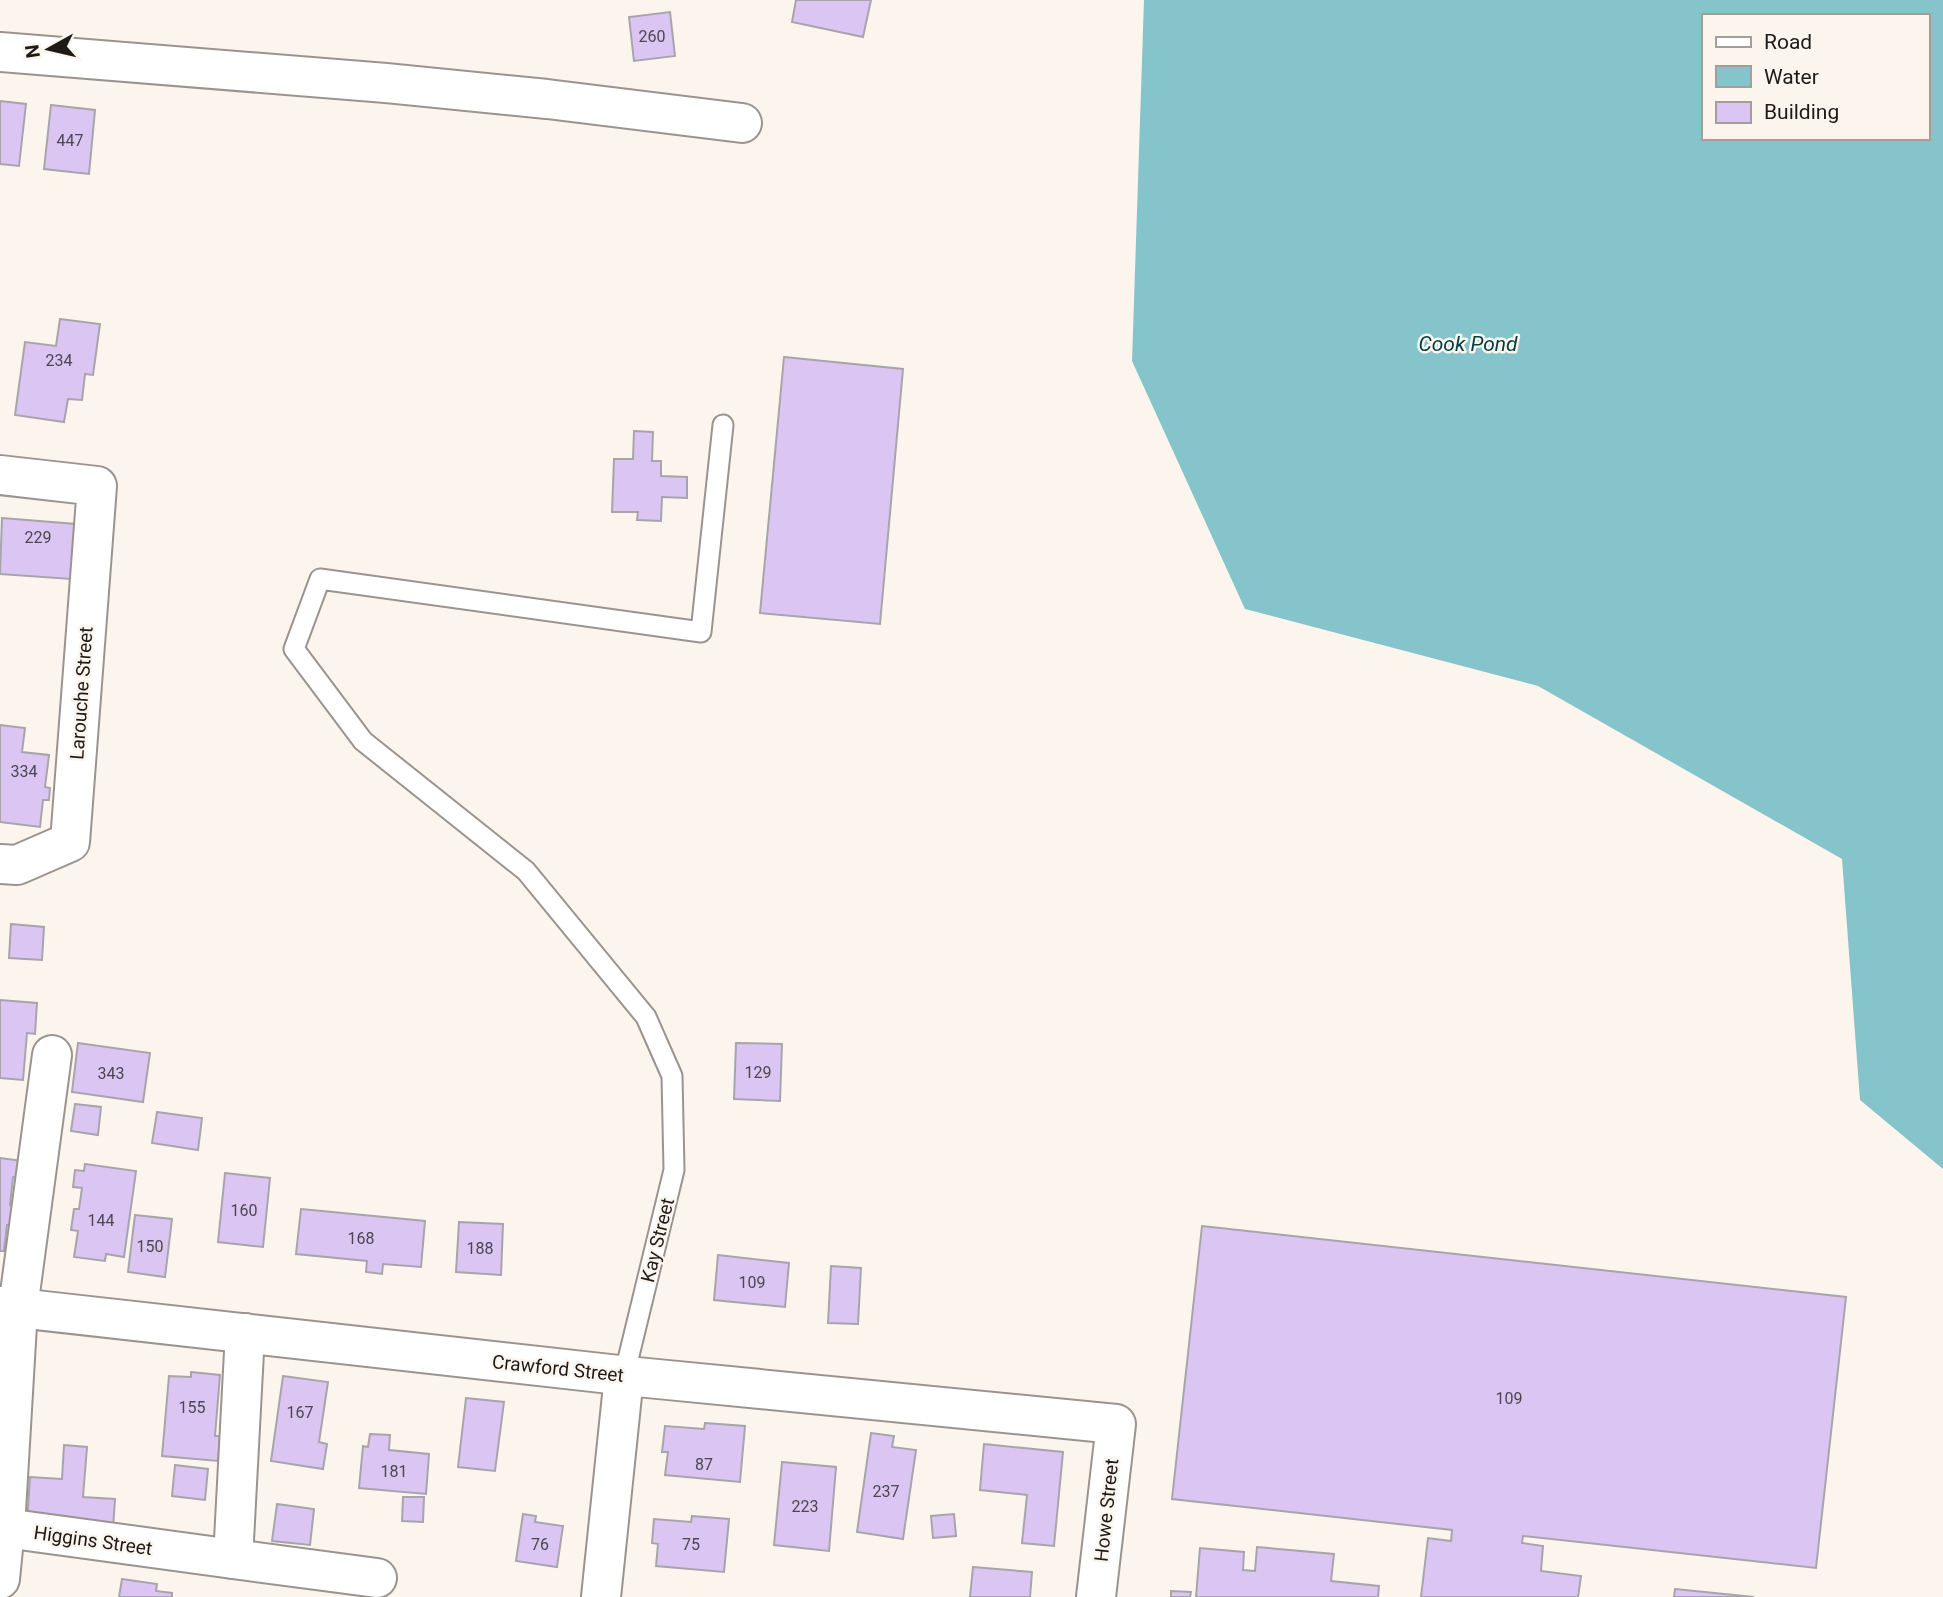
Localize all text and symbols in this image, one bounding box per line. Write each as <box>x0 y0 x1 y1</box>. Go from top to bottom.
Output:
north arrow <box>14 14 84 84</box>
legend <box>1702 14 1929 140</box>
house number: 260 <box>639 27 665 46</box>
text: Road <box>1764 30 1812 54</box>
text: N <box>20 43 45 60</box>
text: Water <box>1764 65 1819 89</box>
text: Building <box>1764 100 1839 124</box>
house number: 447 <box>57 131 83 150</box>
water label: Cook Pond <box>1418 332 1518 356</box>
house number: 234 <box>46 351 72 370</box>
house number: 229 <box>25 528 51 547</box>
street label: Larouche Street <box>65 626 98 760</box>
house number: 334 <box>11 762 37 781</box>
house number: 129 <box>745 1063 771 1082</box>
house number: 343 <box>98 1064 124 1083</box>
street label: Kay Street <box>636 1196 679 1285</box>
house number: 160 <box>231 1201 257 1220</box>
house number: 144 <box>88 1211 114 1230</box>
house number: 168 <box>348 1229 374 1248</box>
house number: 150 <box>137 1237 163 1256</box>
house number: 188 <box>467 1239 493 1258</box>
house number: 109 <box>739 1273 765 1292</box>
street label: Crawford Street <box>491 1350 625 1387</box>
house number: 109 <box>1496 1389 1522 1408</box>
house number: 155 <box>179 1398 205 1417</box>
house number: 167 <box>287 1403 313 1422</box>
house number: 87 <box>695 1455 713 1474</box>
street label: Howe Street <box>1090 1457 1123 1563</box>
house number: 181 <box>381 1462 407 1481</box>
house number: 237 <box>873 1482 899 1501</box>
house number: 223 <box>792 1497 818 1516</box>
street label: Higgins Street <box>32 1521 154 1560</box>
house number: 76 <box>531 1535 549 1554</box>
house number: 75 <box>682 1535 700 1554</box>

